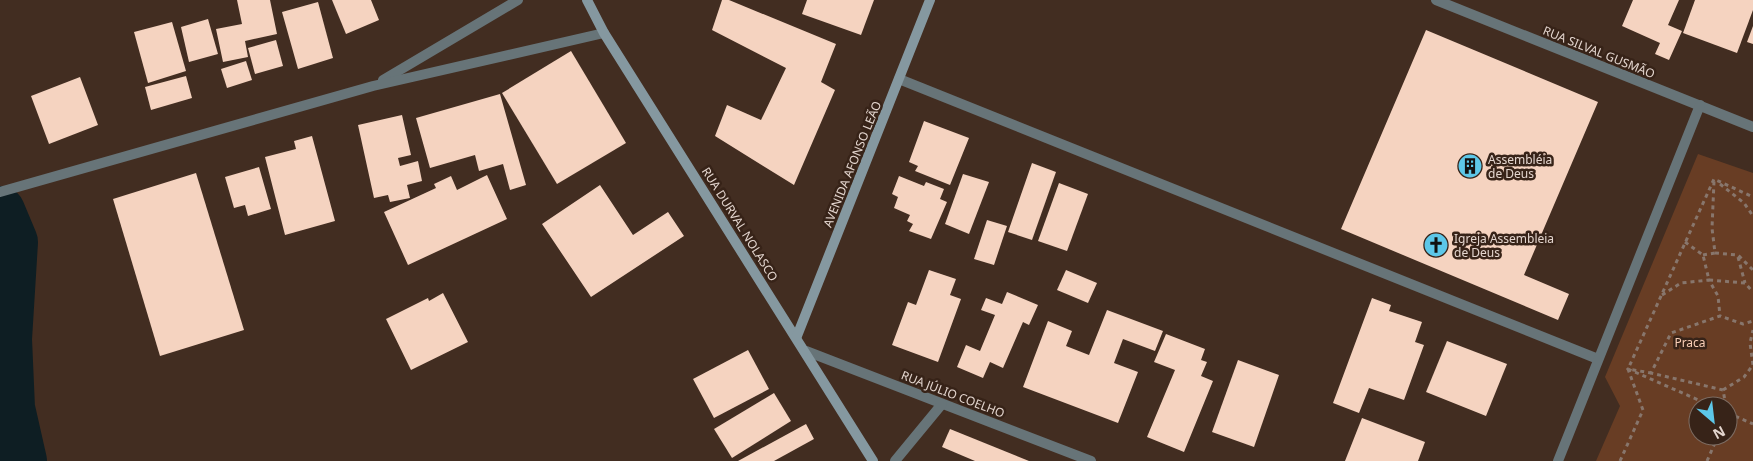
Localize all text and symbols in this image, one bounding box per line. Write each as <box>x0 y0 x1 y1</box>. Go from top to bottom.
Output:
street label: RUA SILVAL GUSMÃO <box>1541 22 1657 82</box>
street label: AVENIDA AFONSO LEÃO <box>819 98 885 230</box>
place label: Assembléia de Deus <box>1488 151 1552 182</box>
building icon: Assembléia de Deus <box>1457 153 1483 179</box>
street label: RUA DURVAL NOLASCO <box>698 164 782 284</box>
place label: Igreja Assembleia de Deus <box>1454 230 1554 261</box>
church icon: Igreja Assembleia de Deus <box>1423 232 1449 258</box>
park label: Praca <box>1674 334 1706 351</box>
street label: RUA JÚLIO COELHO <box>899 366 1007 422</box>
north arrow <box>1688 396 1738 446</box>
text: N <box>1710 422 1729 444</box>

